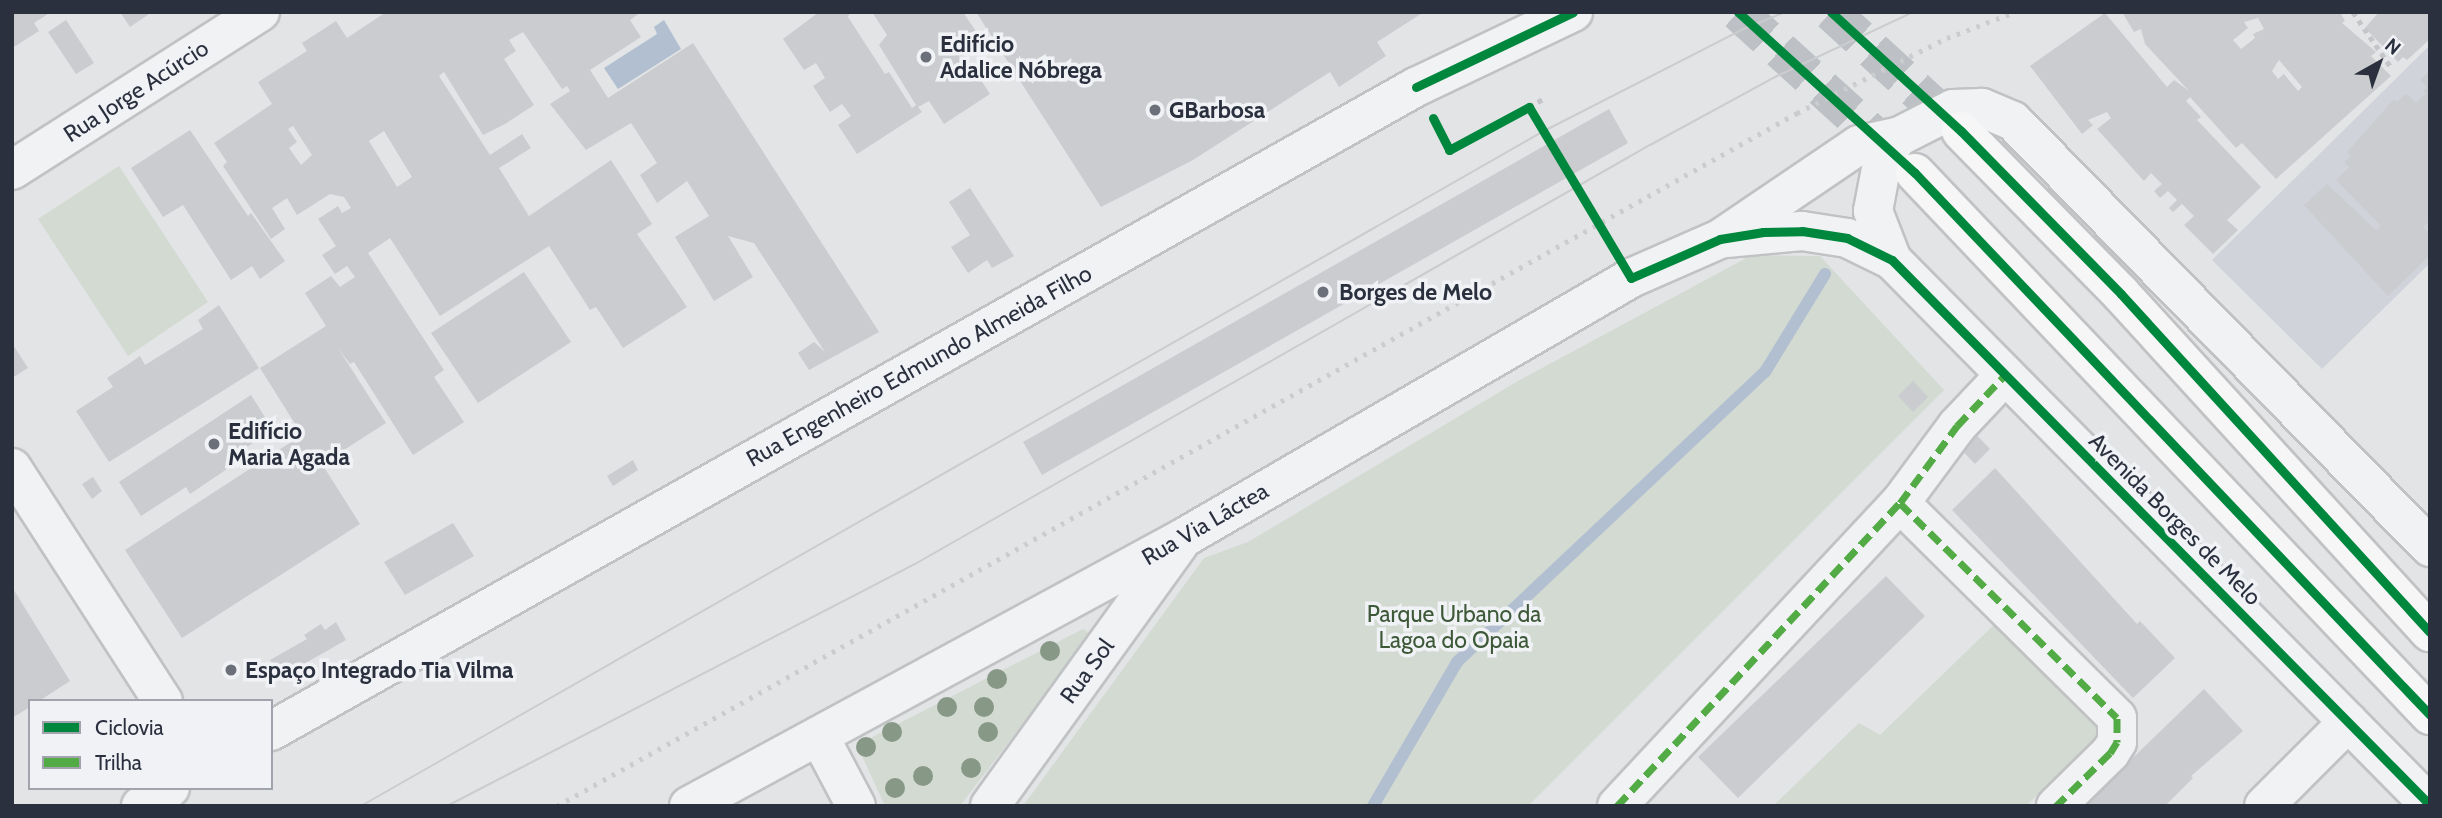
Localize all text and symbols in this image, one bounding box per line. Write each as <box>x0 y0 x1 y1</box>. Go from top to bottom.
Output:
north arrow <box>2344 28 2414 98</box>
place label: Edifício Adalice Nóbrega <box>940 30 1102 84</box>
text: N <box>2380 33 2405 60</box>
street label: Rua Jorge Acúrcio <box>58 34 214 148</box>
marker: Edifício Adalice Nóbrega <box>918 49 934 65</box>
place label: GBarbosa <box>1169 96 1265 124</box>
marker: GBarbosa <box>1147 102 1163 118</box>
street label: Rua Engenheiro Edmundo Almeida Filho <box>742 259 1096 473</box>
place label: Borges de Melo <box>1339 278 1492 306</box>
marker: Borges de Melo <box>1313 282 1333 302</box>
place label: Edifício Maria Agada <box>228 417 350 471</box>
street label: Avenida Borges de Melo <box>2083 427 2267 611</box>
marker: Edifício Maria Agada <box>206 436 222 452</box>
street label: Rua Via Láctea <box>1137 477 1273 571</box>
park label: Parque Urbano da Lagoa do Opaia <box>1367 600 1541 654</box>
street label: Rua Sol <box>1054 633 1120 709</box>
place label: Espaço Integrado Tia Vilma <box>245 656 513 684</box>
marker: Espaço Integrado Tia Vilma <box>223 662 239 678</box>
legend <box>28 699 273 790</box>
text: Ciclovia <box>95 715 164 740</box>
text: Trilha <box>95 750 142 775</box>

